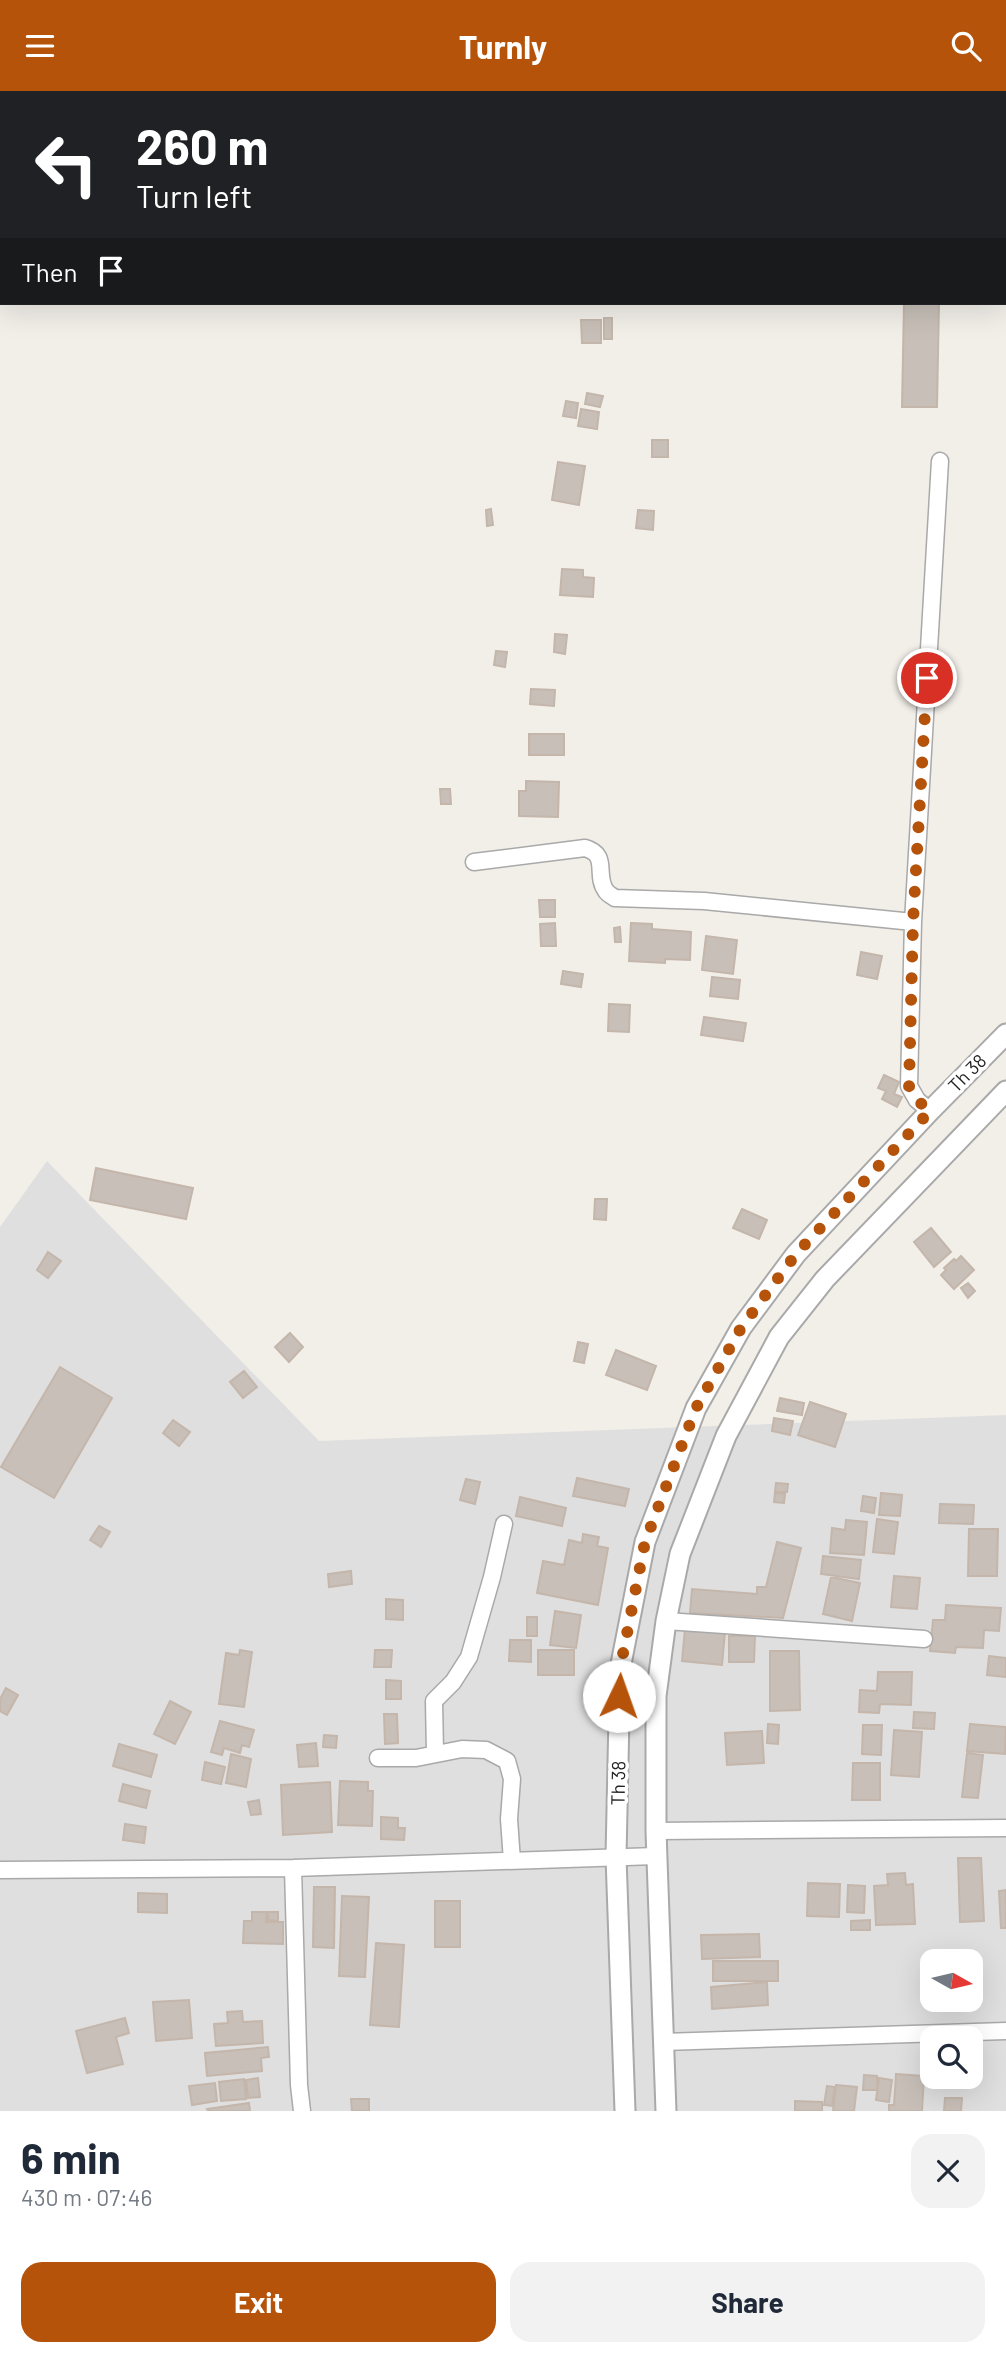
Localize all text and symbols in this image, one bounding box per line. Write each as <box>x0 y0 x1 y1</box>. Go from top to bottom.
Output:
icon: menu <box>21 27 59 65</box>
text: Turnly <box>459 27 547 65</box>
icon: search <box>947 27 985 65</box>
text: 260 m <box>136 116 268 175</box>
icon: left <box>21 119 112 210</box>
text: Turn left <box>136 176 253 214</box>
icon: arrive <box>92 252 130 290</box>
text: Then <box>21 256 78 287</box>
pin <box>897 648 957 708</box>
icon: arrive <box>908 659 946 697</box>
street label: Th 38 <box>943 1049 991 1097</box>
position arrow <box>582 1659 656 1733</box>
street label: Th 38 <box>606 1761 629 1805</box>
north arrow <box>920 1949 984 2013</box>
map controls <box>920 1949 983 2089</box>
button: search <box>920 2026 983 2089</box>
text: 6 min <box>21 2132 121 2182</box>
button: close <box>911 2134 985 2208</box>
text: 430 m · 07:46 <box>21 2183 152 2211</box>
button: Exit <box>21 2262 496 2342</box>
button: Share <box>510 2262 985 2342</box>

